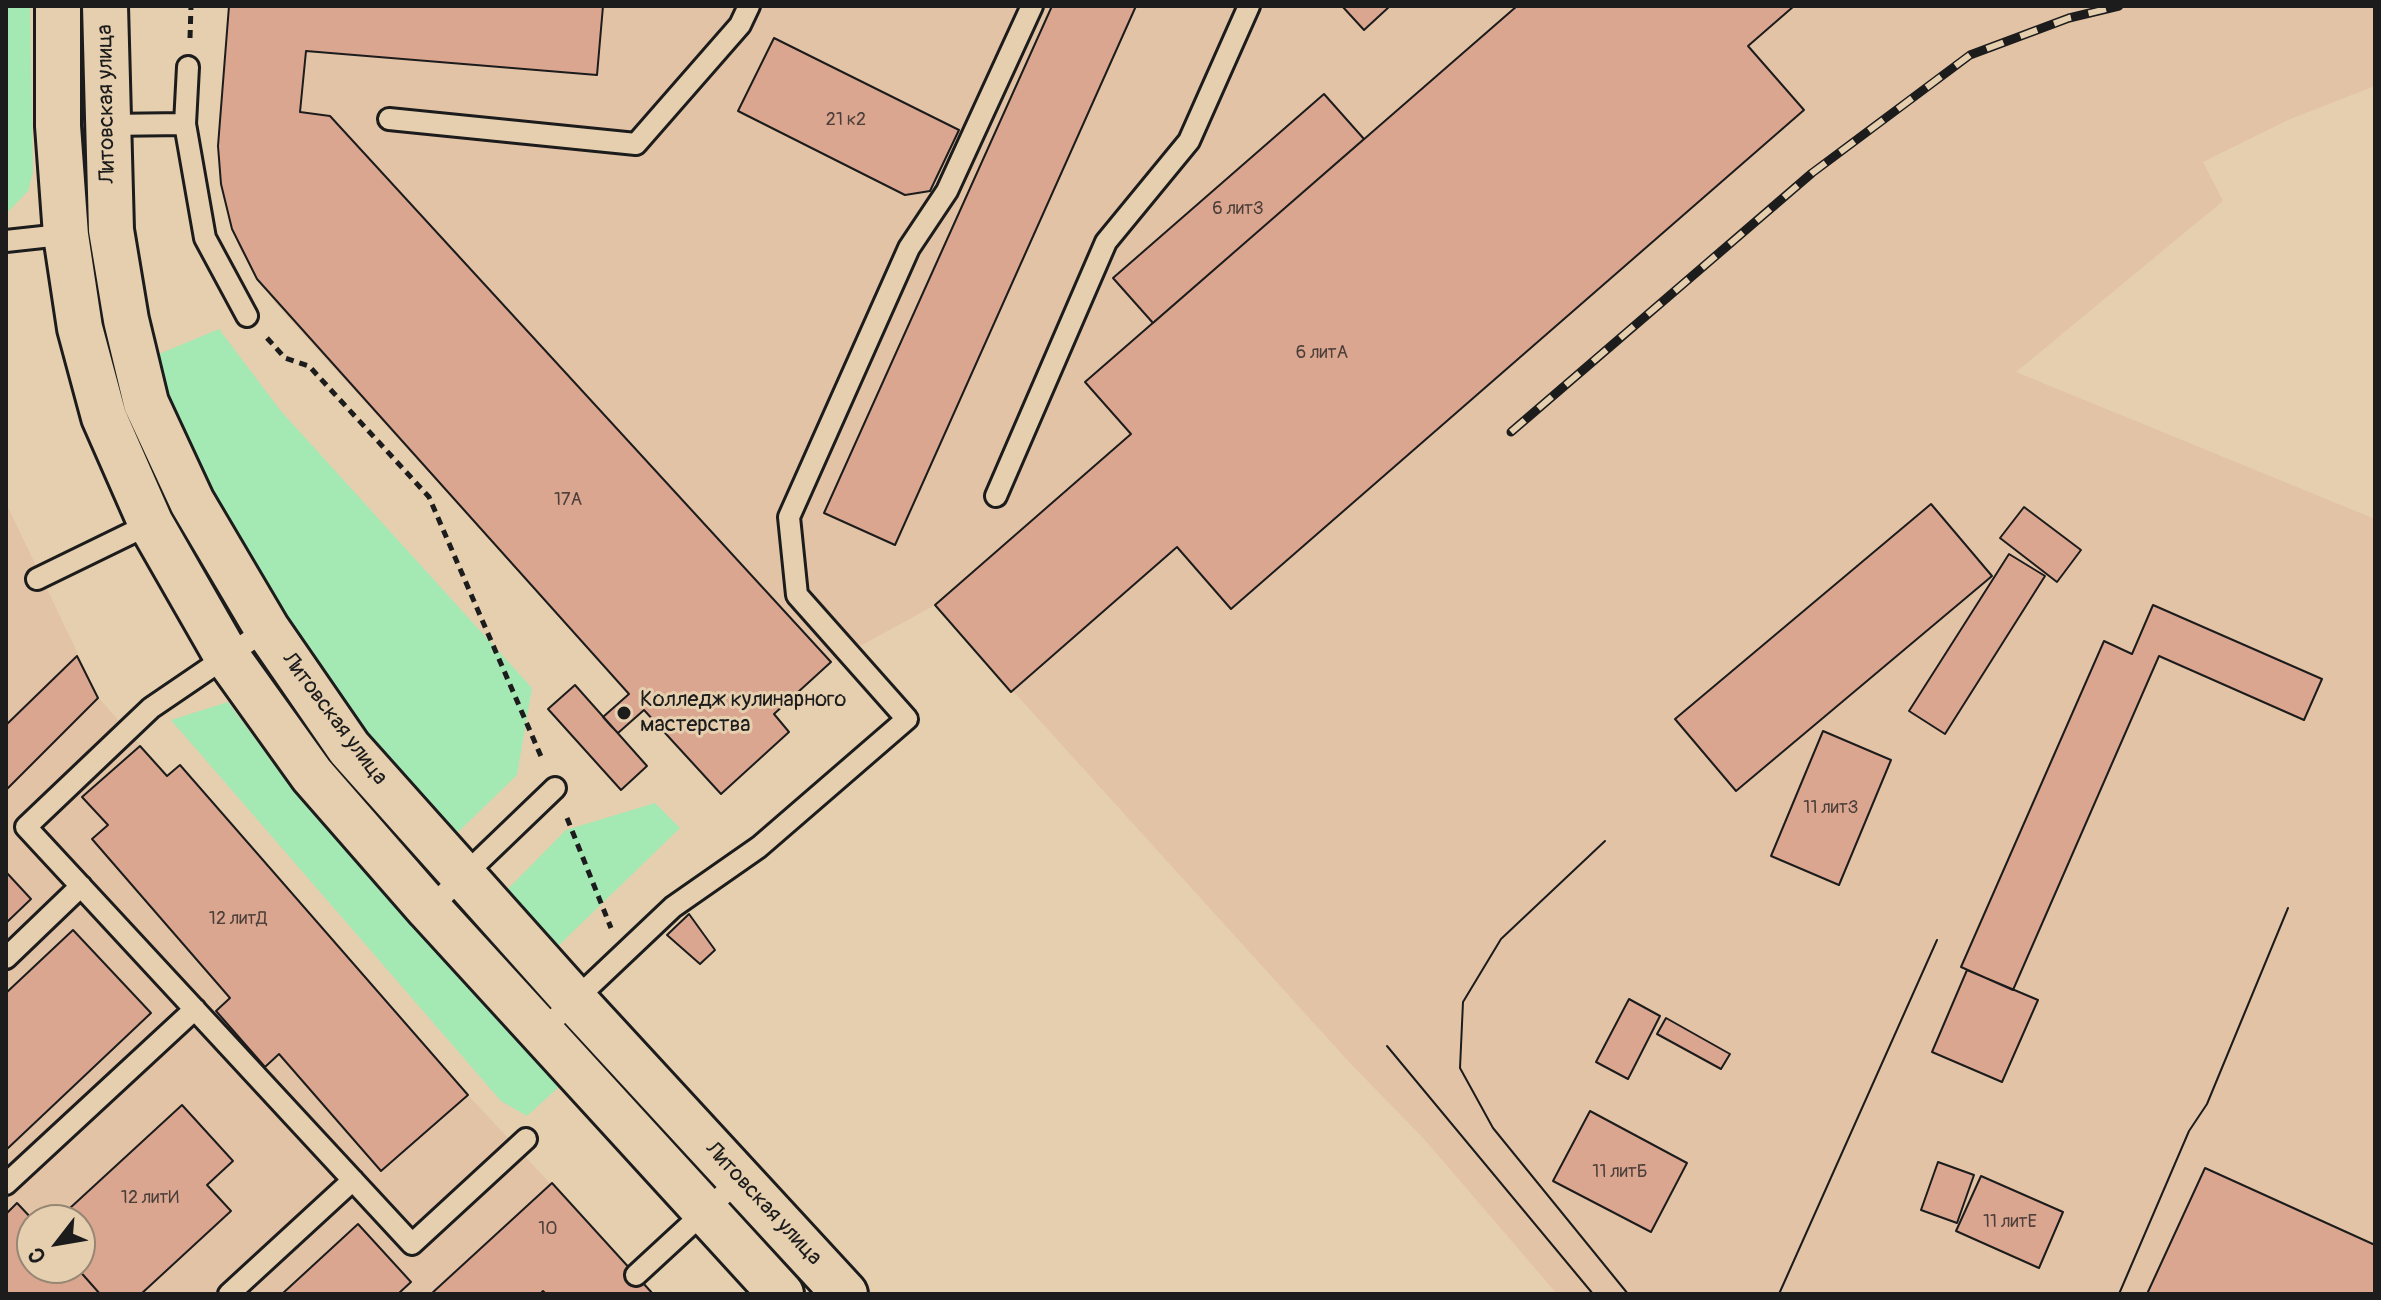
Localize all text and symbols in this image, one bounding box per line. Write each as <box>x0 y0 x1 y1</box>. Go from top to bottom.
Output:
street label: Литовская улица <box>92 24 122 184</box>
house number: 21 к2 <box>826 109 866 131</box>
house number: 6 литЗ <box>1212 198 1264 220</box>
house number: 6 литА <box>1296 342 1348 364</box>
house number: 17А <box>554 489 582 511</box>
street label: Литовская улица <box>276 647 392 791</box>
place label: Колледж кулинарного мастерства <box>640 687 846 738</box>
marker: Колледж кулинарного мастерства <box>615 704 633 722</box>
house number: 11 литЗ <box>1803 797 1859 819</box>
house number: 12 литД <box>209 908 267 930</box>
street label: Литовская улица <box>699 1137 827 1271</box>
house number: 11 литБ <box>1592 1161 1648 1183</box>
house number: 12 литИ <box>121 1187 179 1209</box>
north arrow <box>16 1204 96 1284</box>
house number: 11 литЕ <box>1983 1211 2037 1233</box>
house number: 10 <box>538 1218 558 1240</box>
text: С <box>22 1242 53 1268</box>

